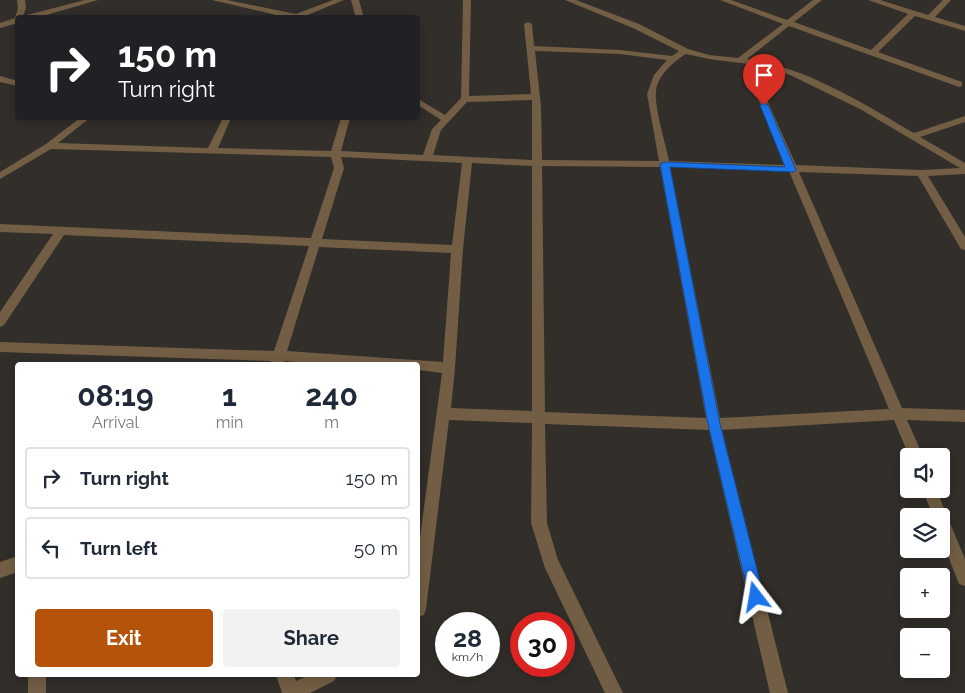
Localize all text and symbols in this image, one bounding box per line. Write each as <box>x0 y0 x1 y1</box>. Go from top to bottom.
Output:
text: 150 m <box>118 34 217 75</box>
icon: right <box>35 35 100 100</box>
pin <box>743 54 785 105</box>
icon: arrive <box>750 61 778 89</box>
text: Turn right <box>118 76 215 102</box>
text: 08:19 <box>77 378 154 413</box>
text: 1 <box>222 378 237 413</box>
text: 240 <box>305 378 358 413</box>
text: Arrival <box>92 413 139 432</box>
text: min <box>216 413 243 432</box>
text: m <box>324 413 339 432</box>
map controls <box>900 448 950 678</box>
button: sound <box>900 448 950 498</box>
icon: right <box>37 464 65 492</box>
text: Turn right <box>80 467 169 489</box>
text: 150 m <box>346 467 398 489</box>
button: layers <box>900 508 950 558</box>
icon: left <box>37 534 65 562</box>
text: Turn left <box>80 537 157 559</box>
text: 50 m <box>354 537 398 559</box>
button: + <box>900 568 950 618</box>
position arrow <box>729 570 781 622</box>
button: Exit <box>35 609 213 667</box>
button: Share <box>223 609 400 667</box>
speed limit sign: 30 <box>510 612 575 677</box>
text: 28 <box>453 623 482 653</box>
button: − <box>900 628 950 678</box>
text: km/h <box>452 650 483 664</box>

